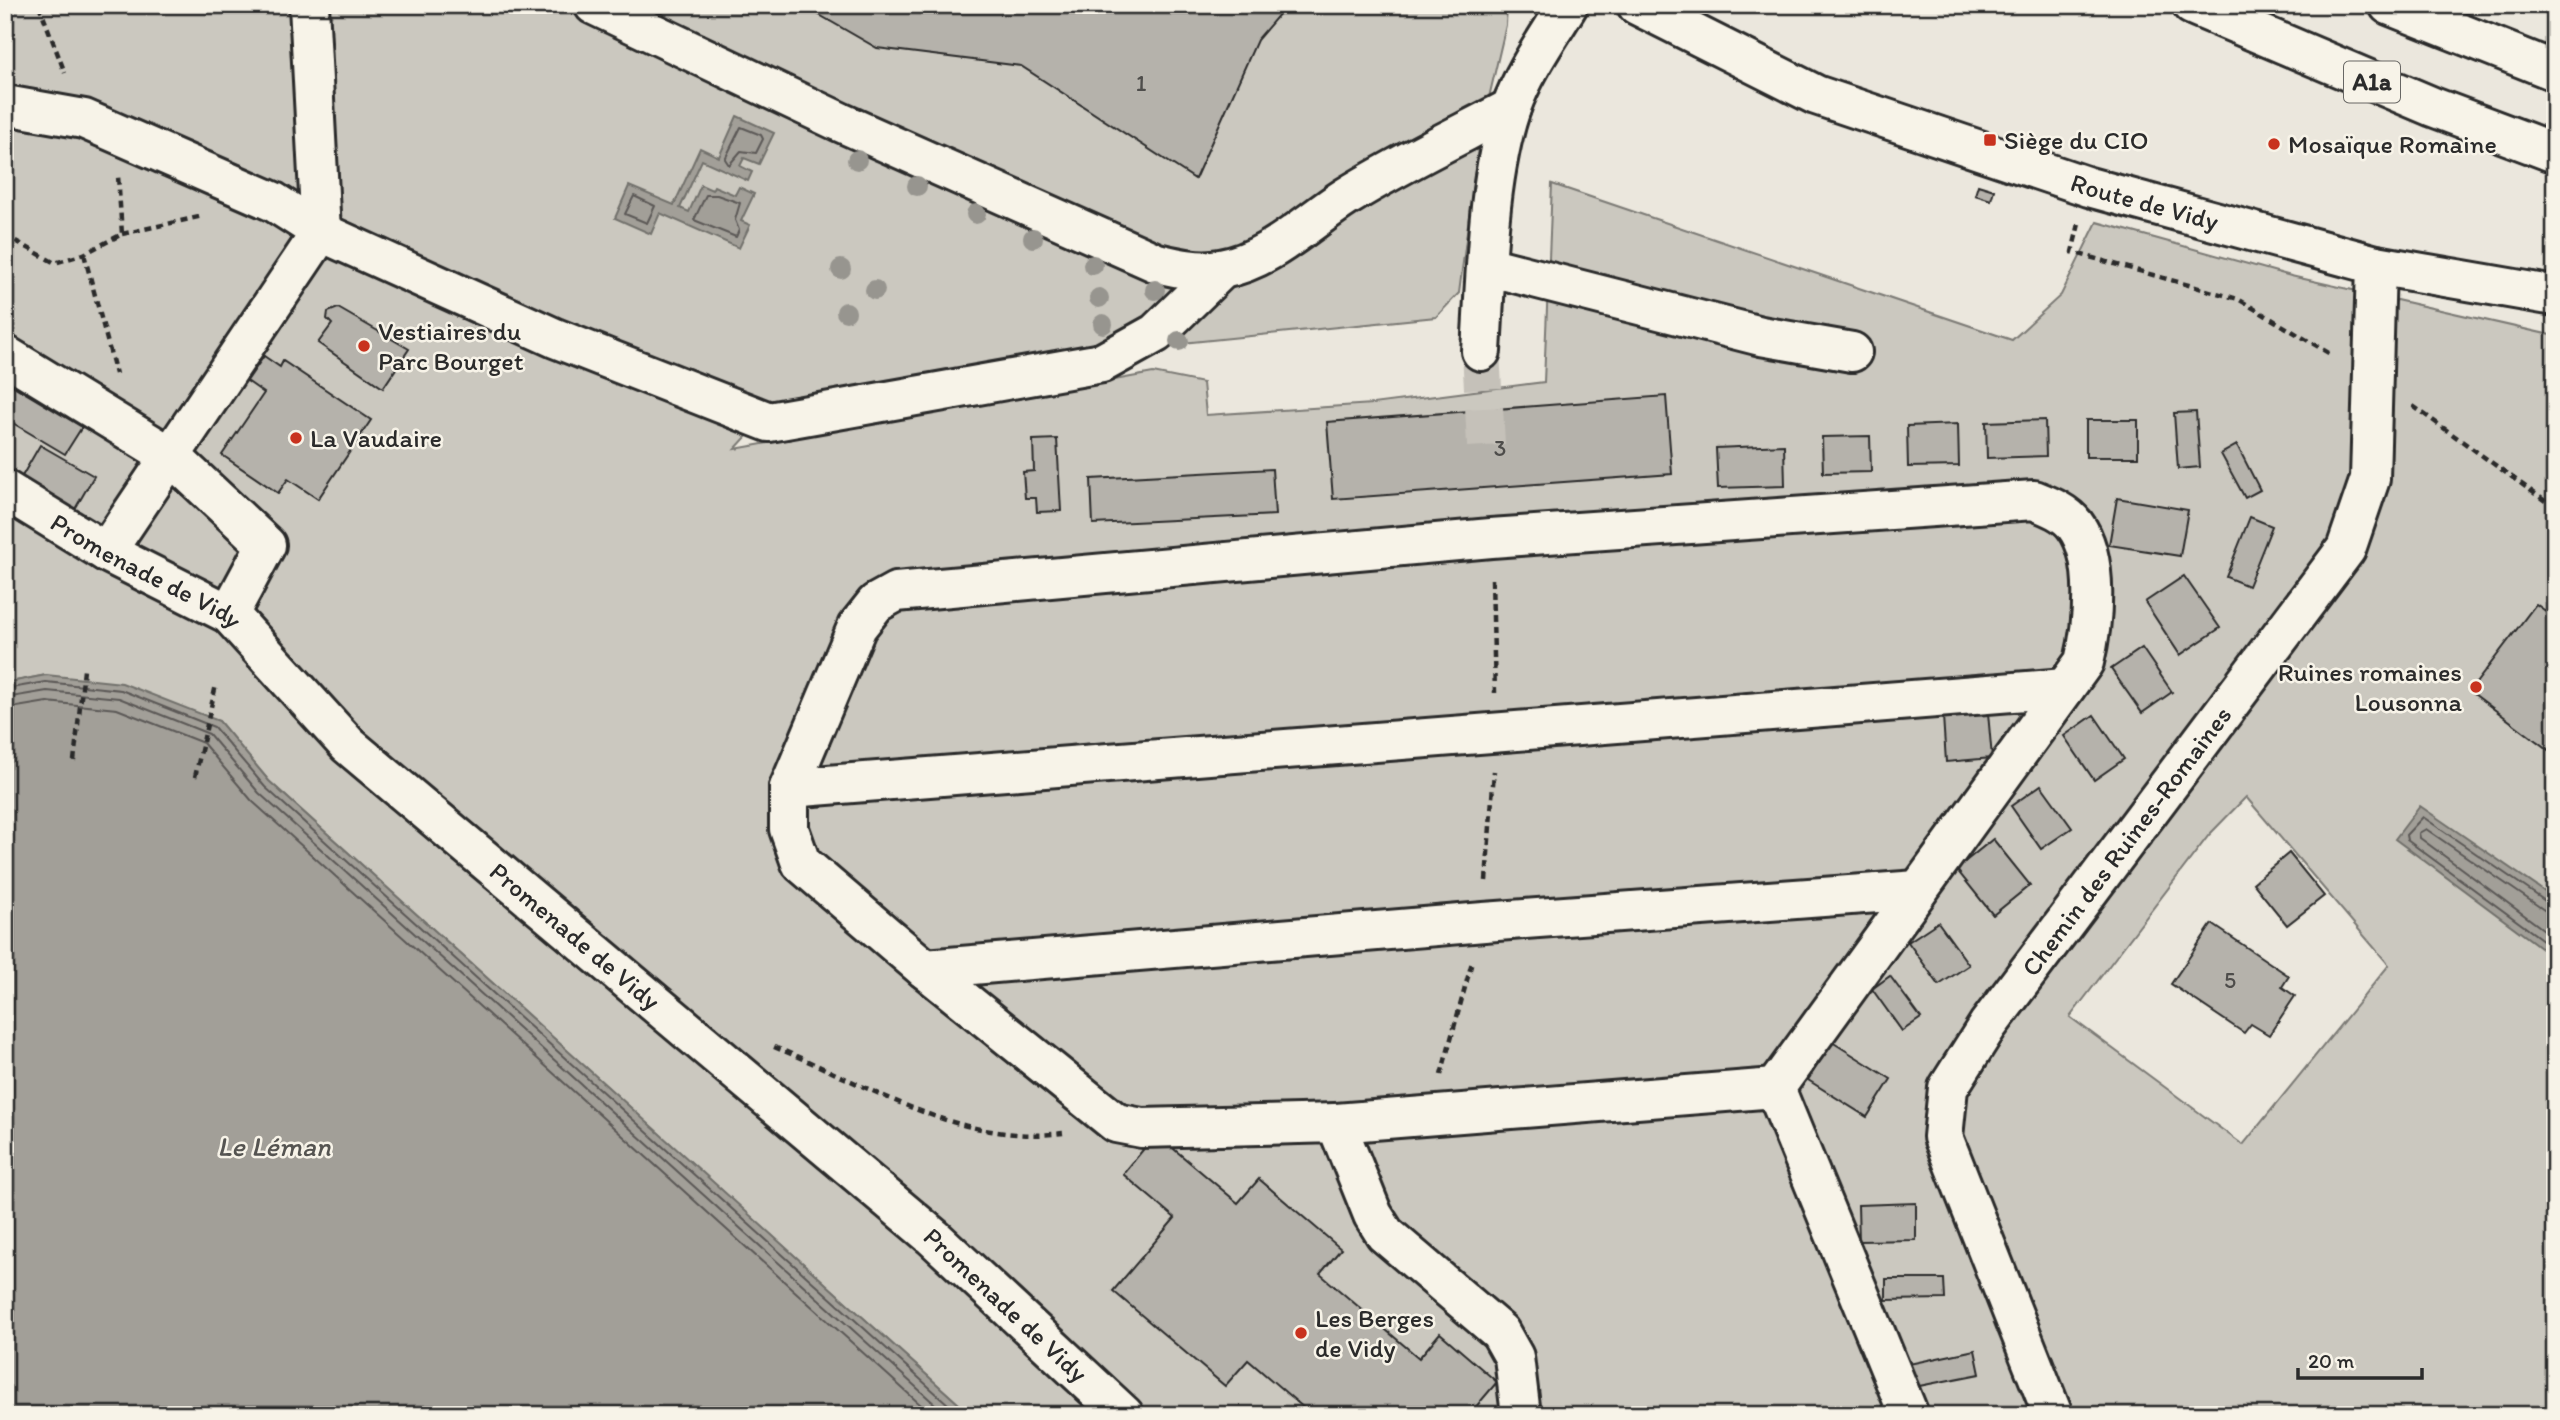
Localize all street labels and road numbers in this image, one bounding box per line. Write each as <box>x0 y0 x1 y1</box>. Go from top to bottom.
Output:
road number: A1a <box>2344 61 2400 102</box>
street label: Route de Vidy <box>2067 166 2222 237</box>
street label: Promenade de Vidy <box>45 506 250 635</box>
street label: Chemin des Ruines-Romaines <box>2014 700 2238 982</box>
street label: Promenade de Vidy <box>483 855 667 1017</box>
street label: Promenade de Vidy <box>917 1220 1095 1389</box>

